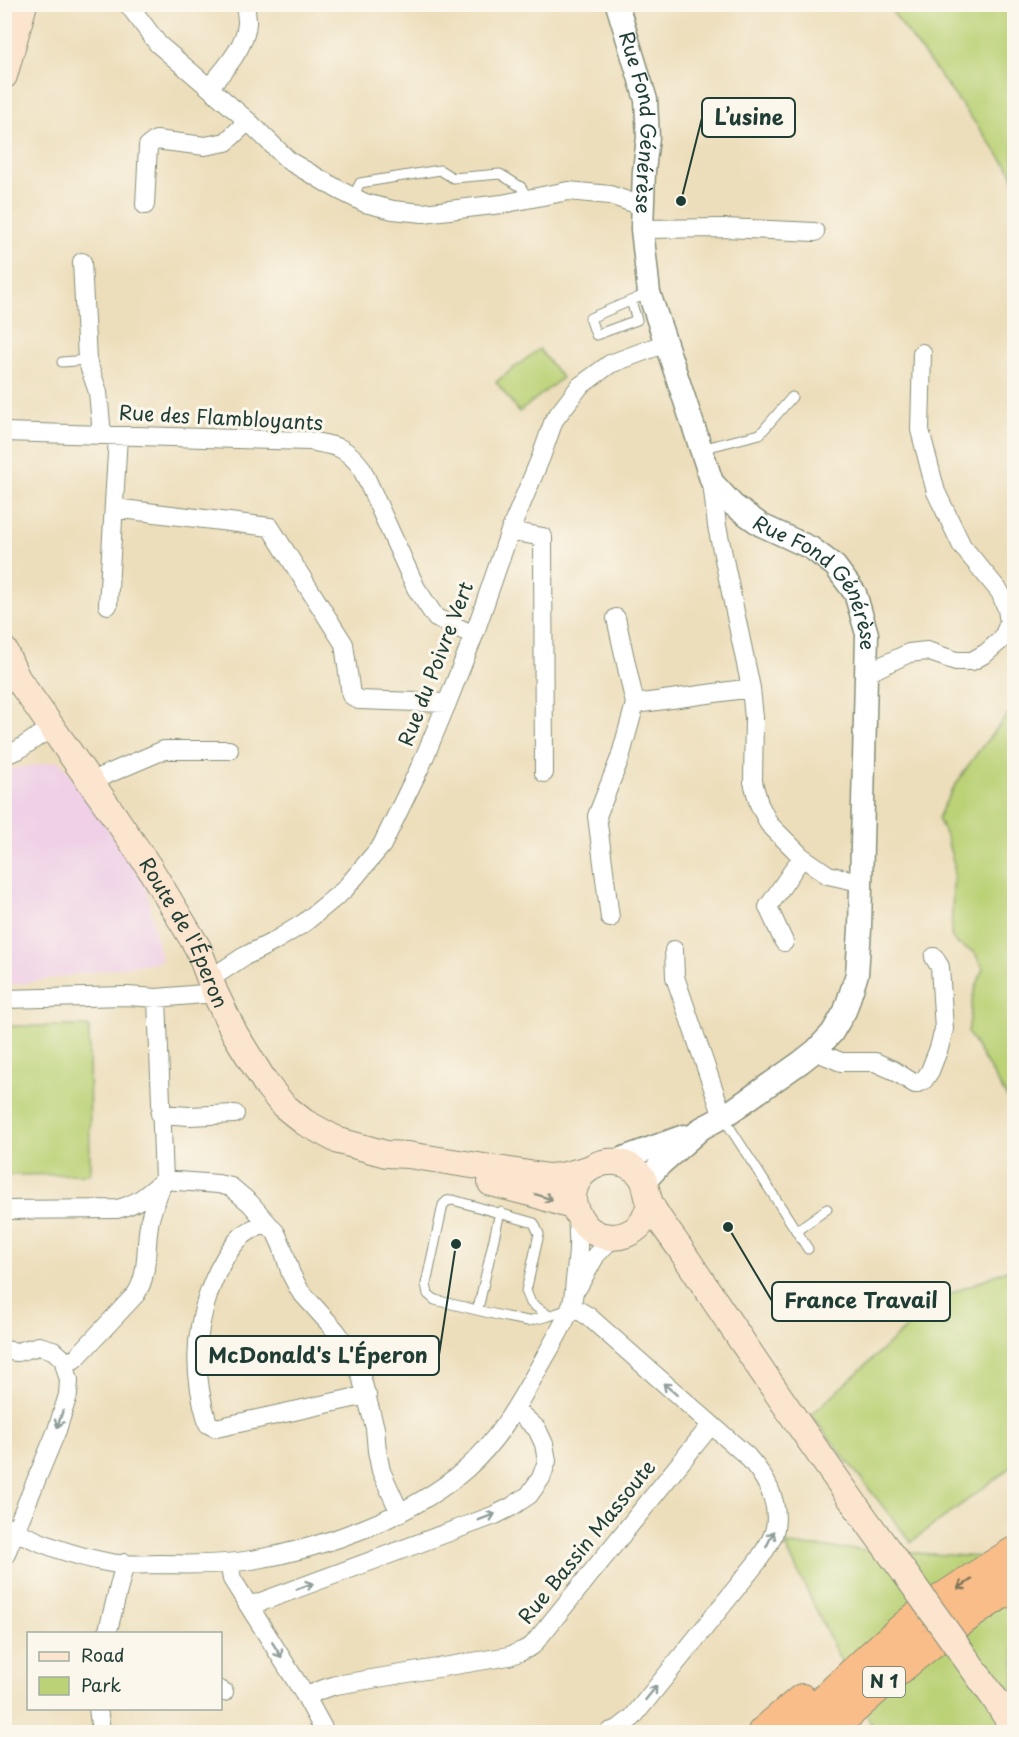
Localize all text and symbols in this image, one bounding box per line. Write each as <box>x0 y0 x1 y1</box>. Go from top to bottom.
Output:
street label: Rue Fond Générèse <box>612 28 664 214</box>
callout: L’usine <box>702 98 795 137</box>
text: L’usine <box>715 100 784 132</box>
street label: Rue des Flambloyants <box>118 397 324 437</box>
street label: Rue Fond Générèse <box>747 508 883 651</box>
street label: Rue du Poivre Vert <box>390 577 480 750</box>
street label: Route de l'Éperon <box>132 851 236 1013</box>
one-way arrow <box>534 1192 553 1203</box>
callout: France Travail <box>772 1282 950 1321</box>
text: France Travail <box>784 1283 938 1315</box>
callout: McDonald's L'Éperon <box>196 1336 439 1375</box>
text: McDonald's L'Éperon <box>208 1338 428 1370</box>
one-way arrow <box>662 1382 678 1396</box>
one-way arrow <box>54 1409 65 1428</box>
street label: Rue Bassin Massoute <box>510 1453 662 1630</box>
one-way arrow <box>477 1511 496 1522</box>
one-way arrow <box>765 1530 777 1548</box>
one-way arrow <box>957 1578 974 1590</box>
one-way arrow <box>295 1580 313 1591</box>
legend <box>27 1632 222 1710</box>
text: Road <box>81 1641 125 1668</box>
one-way arrow <box>271 1641 283 1658</box>
road number: N 1 <box>863 1667 905 1697</box>
text: Park <box>81 1671 121 1698</box>
one-way arrow <box>645 1685 658 1701</box>

